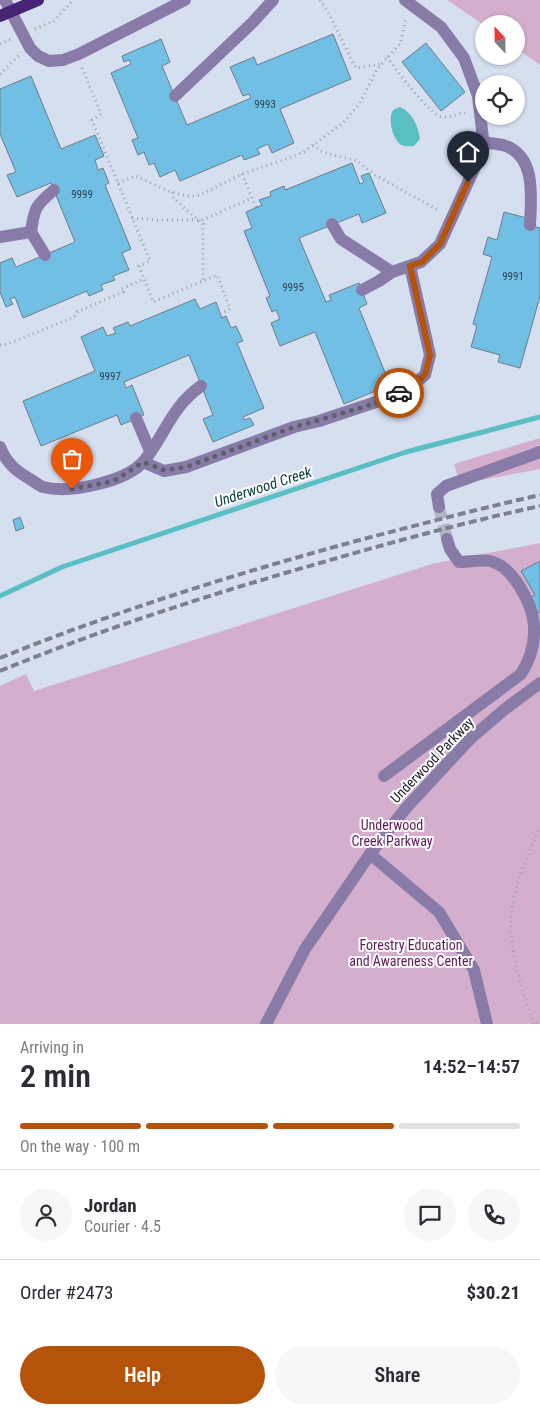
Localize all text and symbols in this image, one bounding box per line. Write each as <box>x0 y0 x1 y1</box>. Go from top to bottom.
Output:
north arrow <box>475 15 525 65</box>
map controls <box>475 15 525 125</box>
button: locate <box>475 75 525 125</box>
house number: 9993 <box>254 98 276 111</box>
pin <box>447 131 489 182</box>
icon: home <box>454 138 482 166</box>
house number: 9999 <box>71 188 93 201</box>
house number: 9991 <box>502 270 524 283</box>
house number: 9995 <box>282 281 304 294</box>
courier <box>374 368 424 418</box>
house number: 9997 <box>99 370 121 383</box>
icon: car <box>385 379 413 407</box>
pin <box>51 438 93 489</box>
icon: bag <box>58 445 86 473</box>
water label: Underwood Creek <box>212 463 314 511</box>
street label: Underwood Parkway <box>387 714 477 806</box>
park label: Underwood Creek Parkway <box>351 817 433 849</box>
park label: Forestry Education and Awareness Center <box>349 937 473 969</box>
text: Arriving in <box>20 1038 84 1057</box>
text: 14:52–14:57 <box>423 1055 520 1078</box>
text: 2 min <box>20 1057 91 1095</box>
text: On the way · 100 m <box>20 1137 140 1156</box>
button: person <box>20 1189 72 1241</box>
button: chat <box>404 1189 456 1241</box>
button: phone <box>468 1189 520 1241</box>
text: Jordan <box>84 1194 137 1217</box>
text: Courier · 4.5 <box>84 1217 161 1236</box>
text: Order #2473 <box>20 1281 113 1304</box>
text: $30.21 <box>466 1281 520 1304</box>
button: Help <box>20 1346 265 1404</box>
button: Share <box>275 1346 520 1404</box>

